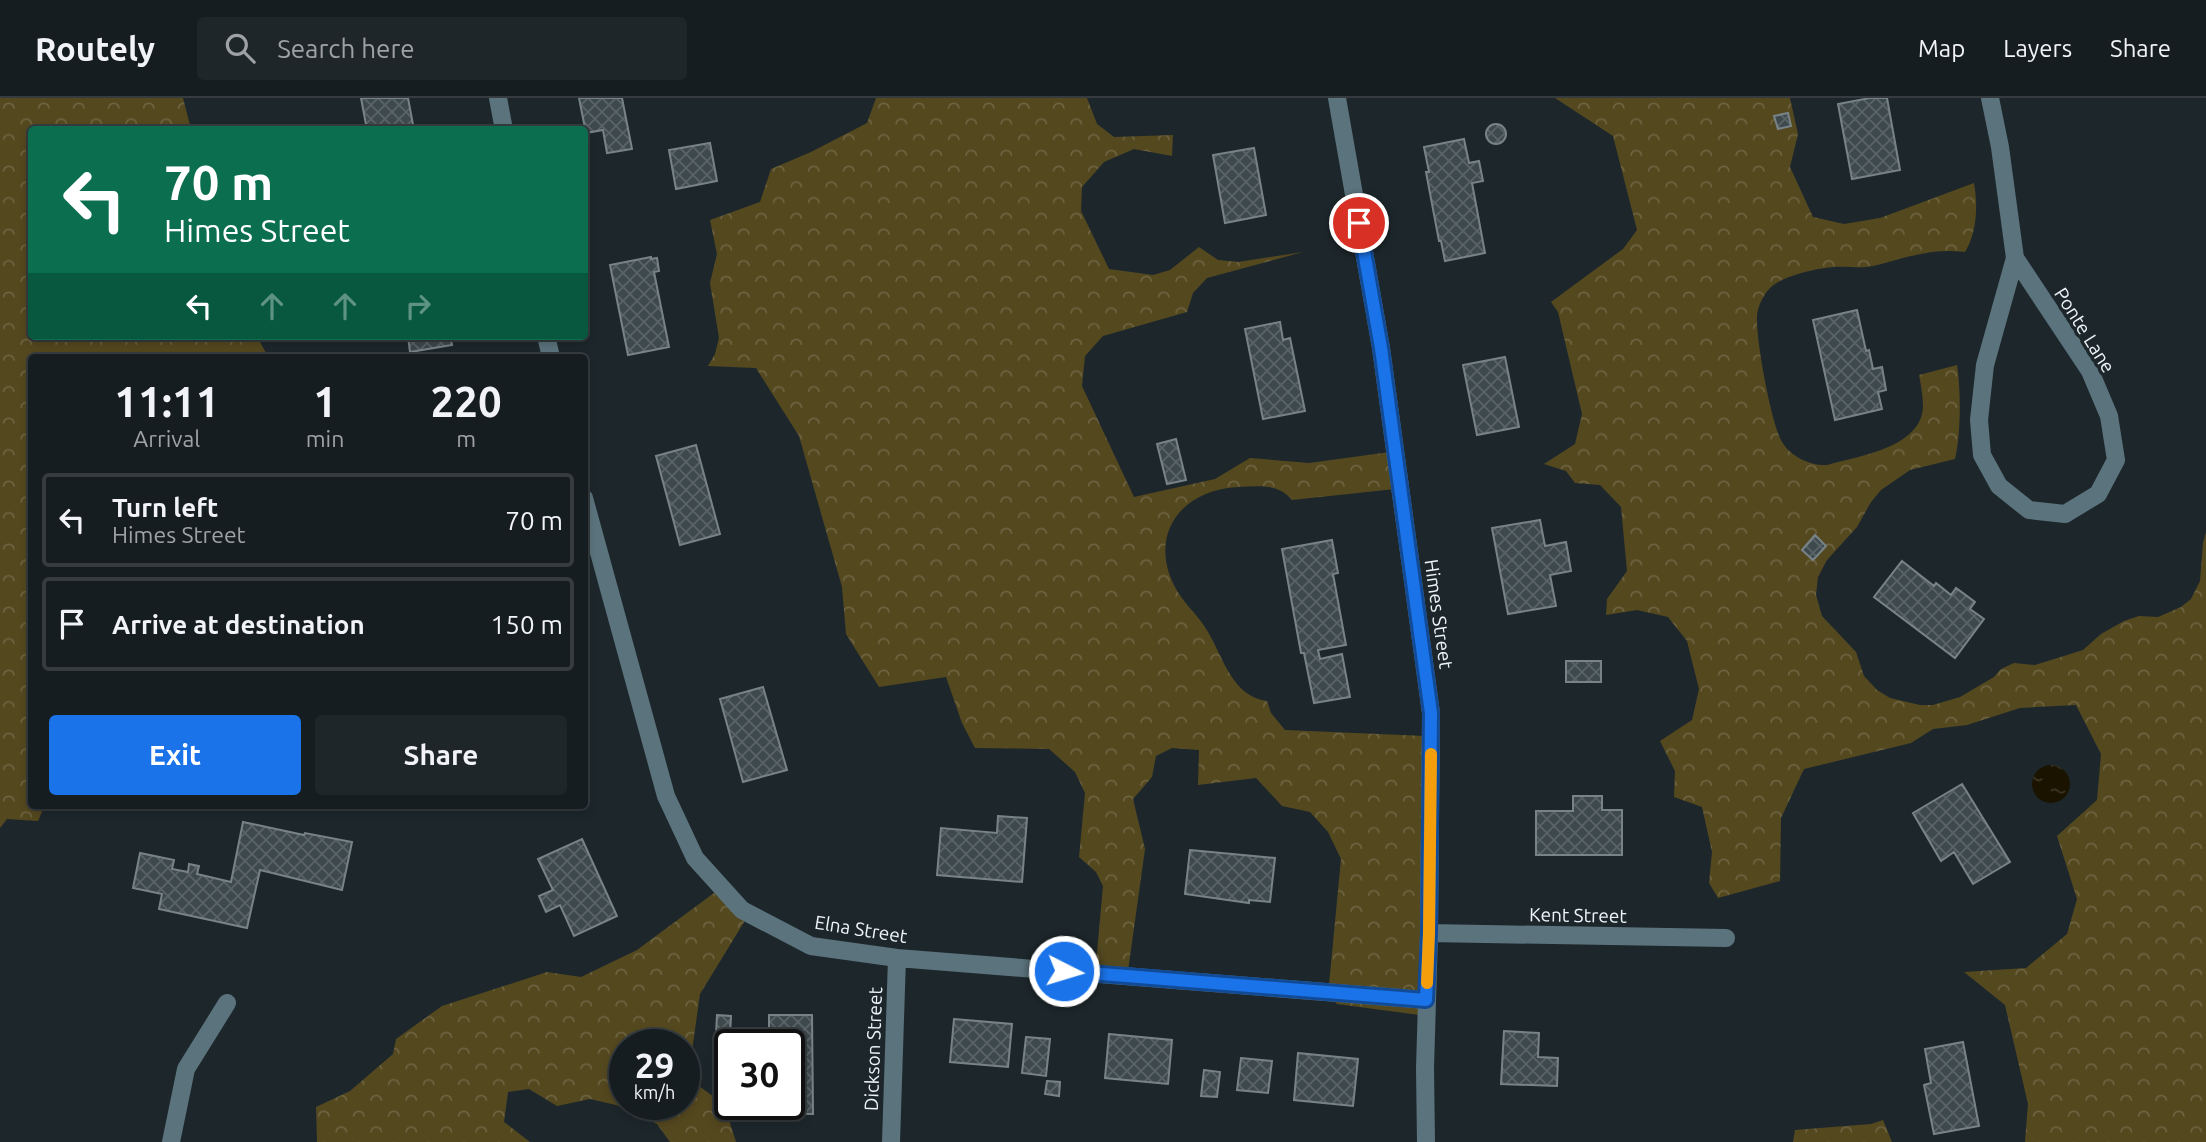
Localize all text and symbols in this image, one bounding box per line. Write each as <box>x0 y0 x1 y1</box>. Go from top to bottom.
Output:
search box <box>197 17 687 80</box>
icon: search <box>221 29 259 67</box>
text: Routely <box>35 30 155 67</box>
text: Search here <box>277 34 415 63</box>
text: Map <box>1918 35 1965 62</box>
text: Layers <box>2003 35 2072 62</box>
text: Share <box>2110 35 2171 62</box>
icon: left <box>49 154 140 245</box>
text: 70 m <box>164 154 273 209</box>
pin <box>1329 193 1389 253</box>
icon: arrive <box>1340 204 1378 242</box>
text: Himes Street <box>164 212 350 248</box>
street label: Ponte Lane <box>2050 283 2120 377</box>
icon: left <box>180 287 218 325</box>
icon: ahead <box>253 287 291 325</box>
icon: ahead <box>326 287 364 325</box>
icon: right <box>399 287 437 325</box>
text: 11:11 <box>114 378 219 425</box>
text: 1 <box>313 378 337 425</box>
text: 220 <box>431 378 502 425</box>
text: Arrival <box>133 426 200 451</box>
text: min <box>306 426 344 451</box>
text: m <box>456 426 476 451</box>
text: Turn left <box>112 493 218 522</box>
icon: left <box>53 501 91 539</box>
text: 70 m <box>505 506 563 535</box>
text: Himes Street <box>112 522 246 547</box>
street label: Himes Street <box>1420 558 1458 671</box>
icon: arrive <box>53 605 91 643</box>
text: Arrive at destination <box>112 610 365 639</box>
text: 150 m <box>491 610 563 639</box>
button: Exit <box>49 715 301 795</box>
button: Share <box>315 715 567 795</box>
street label: Kent Street <box>1529 903 1627 927</box>
street label: Elna Street <box>813 911 909 947</box>
position arrow <box>1027 934 1101 1008</box>
street label: Dickson Street <box>860 986 886 1111</box>
speed limit sign: 30 <box>714 1029 805 1120</box>
text: 29 <box>635 1045 674 1085</box>
text: km/h <box>634 1082 675 1102</box>

